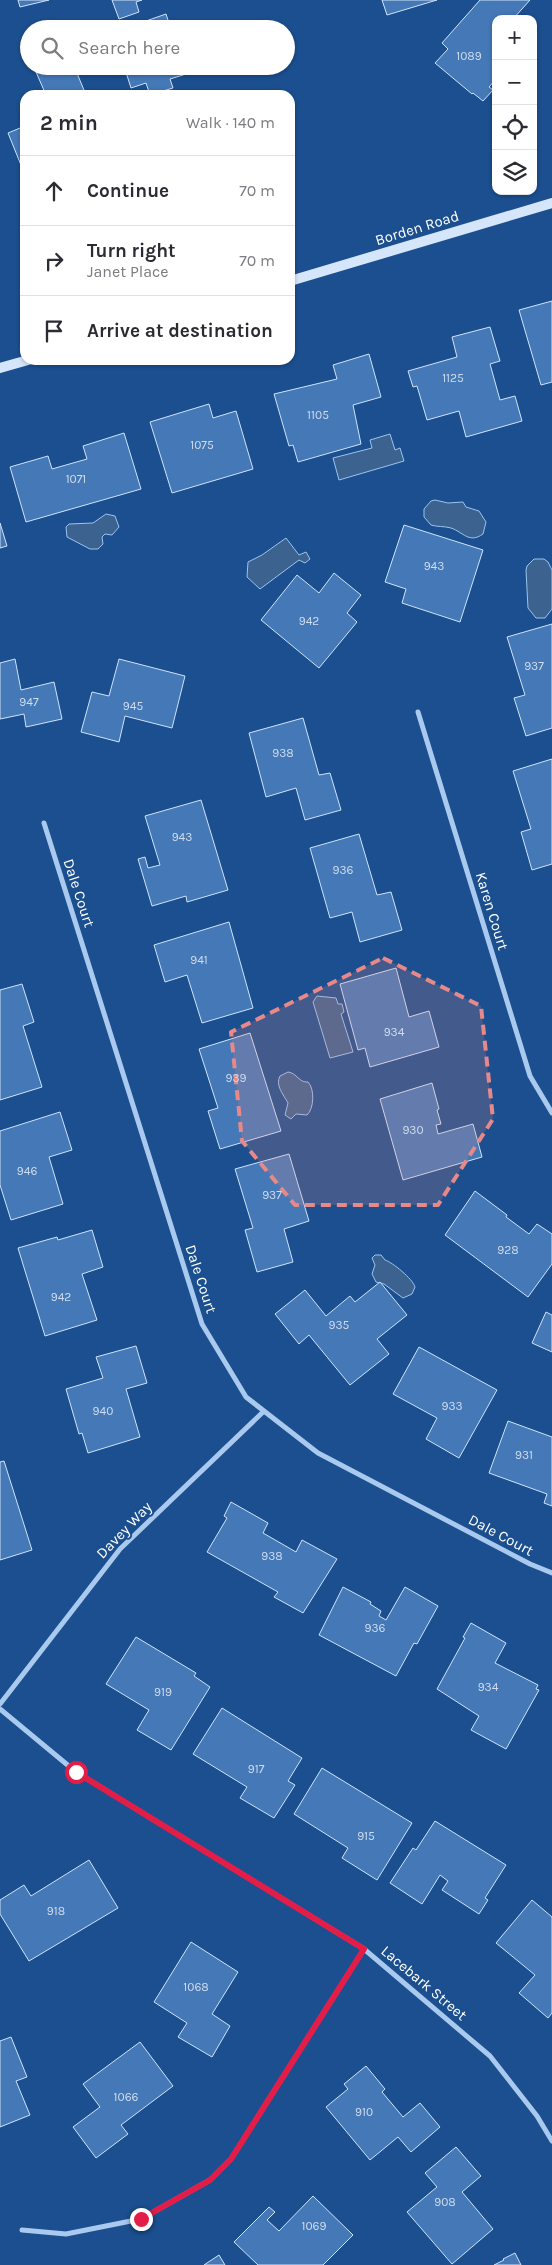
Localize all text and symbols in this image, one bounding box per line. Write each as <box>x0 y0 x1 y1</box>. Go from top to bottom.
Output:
map controls <box>492 15 537 195</box>
button: + <box>492 15 537 60</box>
search box <box>20 20 295 75</box>
icon: search <box>38 34 66 62</box>
text: Search here <box>78 37 180 59</box>
house number: 1089 <box>456 49 482 63</box>
button: − <box>492 60 537 105</box>
button: locate <box>492 105 537 150</box>
text: 2 min <box>40 111 98 135</box>
text: Walk · 140 m <box>186 113 275 132</box>
button: layers <box>492 150 537 195</box>
icon: ahead <box>40 177 68 205</box>
text: Continue <box>87 180 169 202</box>
text: 70 m <box>239 181 275 200</box>
street label: Borden Road <box>373 207 461 249</box>
text: Turn right <box>87 240 176 262</box>
icon: right <box>40 247 68 275</box>
text: 70 m <box>239 251 275 270</box>
text: Janet Place <box>87 262 169 281</box>
icon: arrive <box>40 317 68 345</box>
text: Arrive at destination <box>87 320 273 342</box>
house number: 1125 <box>442 371 464 385</box>
house number: 1105 <box>307 408 329 422</box>
house number: 1075 <box>190 438 214 452</box>
house number: 1071 <box>66 472 86 486</box>
house number: 943 <box>424 559 444 573</box>
house number: 942 <box>299 614 319 628</box>
house number: 937 <box>524 659 544 673</box>
house number: 947 <box>19 695 39 709</box>
house number: 945 <box>123 699 143 713</box>
house number: 938 <box>272 746 294 760</box>
house number: 943 <box>172 830 192 844</box>
street label: Dale Court <box>59 856 99 930</box>
house number: 936 <box>333 863 354 877</box>
street label: Karen Court <box>472 870 513 953</box>
house number: 941 <box>190 953 208 967</box>
house number: 934 <box>384 1025 405 1039</box>
house number: 939 <box>225 1071 247 1085</box>
house number: 930 <box>402 1123 424 1137</box>
house number: 946 <box>17 1164 37 1178</box>
house number: 937 <box>262 1188 282 1202</box>
street label: Dale Court <box>181 1242 221 1316</box>
house number: 928 <box>497 1243 519 1257</box>
house number: 942 <box>51 1290 71 1304</box>
house number: 935 <box>329 1318 350 1332</box>
house number: 933 <box>441 1399 463 1413</box>
house number: 940 <box>93 1404 113 1418</box>
house number: 931 <box>515 1448 533 1462</box>
street label: Davey Way <box>92 1498 156 1562</box>
street label: Dale Court <box>465 1510 537 1560</box>
house number: 938 <box>261 1549 283 1563</box>
house number: 936 <box>365 1621 386 1635</box>
house number: 934 <box>478 1680 499 1694</box>
house number: 919 <box>154 1685 172 1699</box>
route start <box>65 1761 88 1784</box>
house number: 917 <box>248 1762 265 1776</box>
house number: 915 <box>357 1829 375 1843</box>
house number: 918 <box>47 1904 65 1918</box>
street label: Lacebark Street <box>377 1942 471 2024</box>
house number: 1068 <box>183 1980 209 1994</box>
house number: 1066 <box>114 2090 139 2104</box>
house number: 910 <box>355 2105 373 2119</box>
house number: 908 <box>434 2195 456 2209</box>
route end <box>130 2208 153 2231</box>
house number: 1069 <box>302 2219 326 2233</box>

